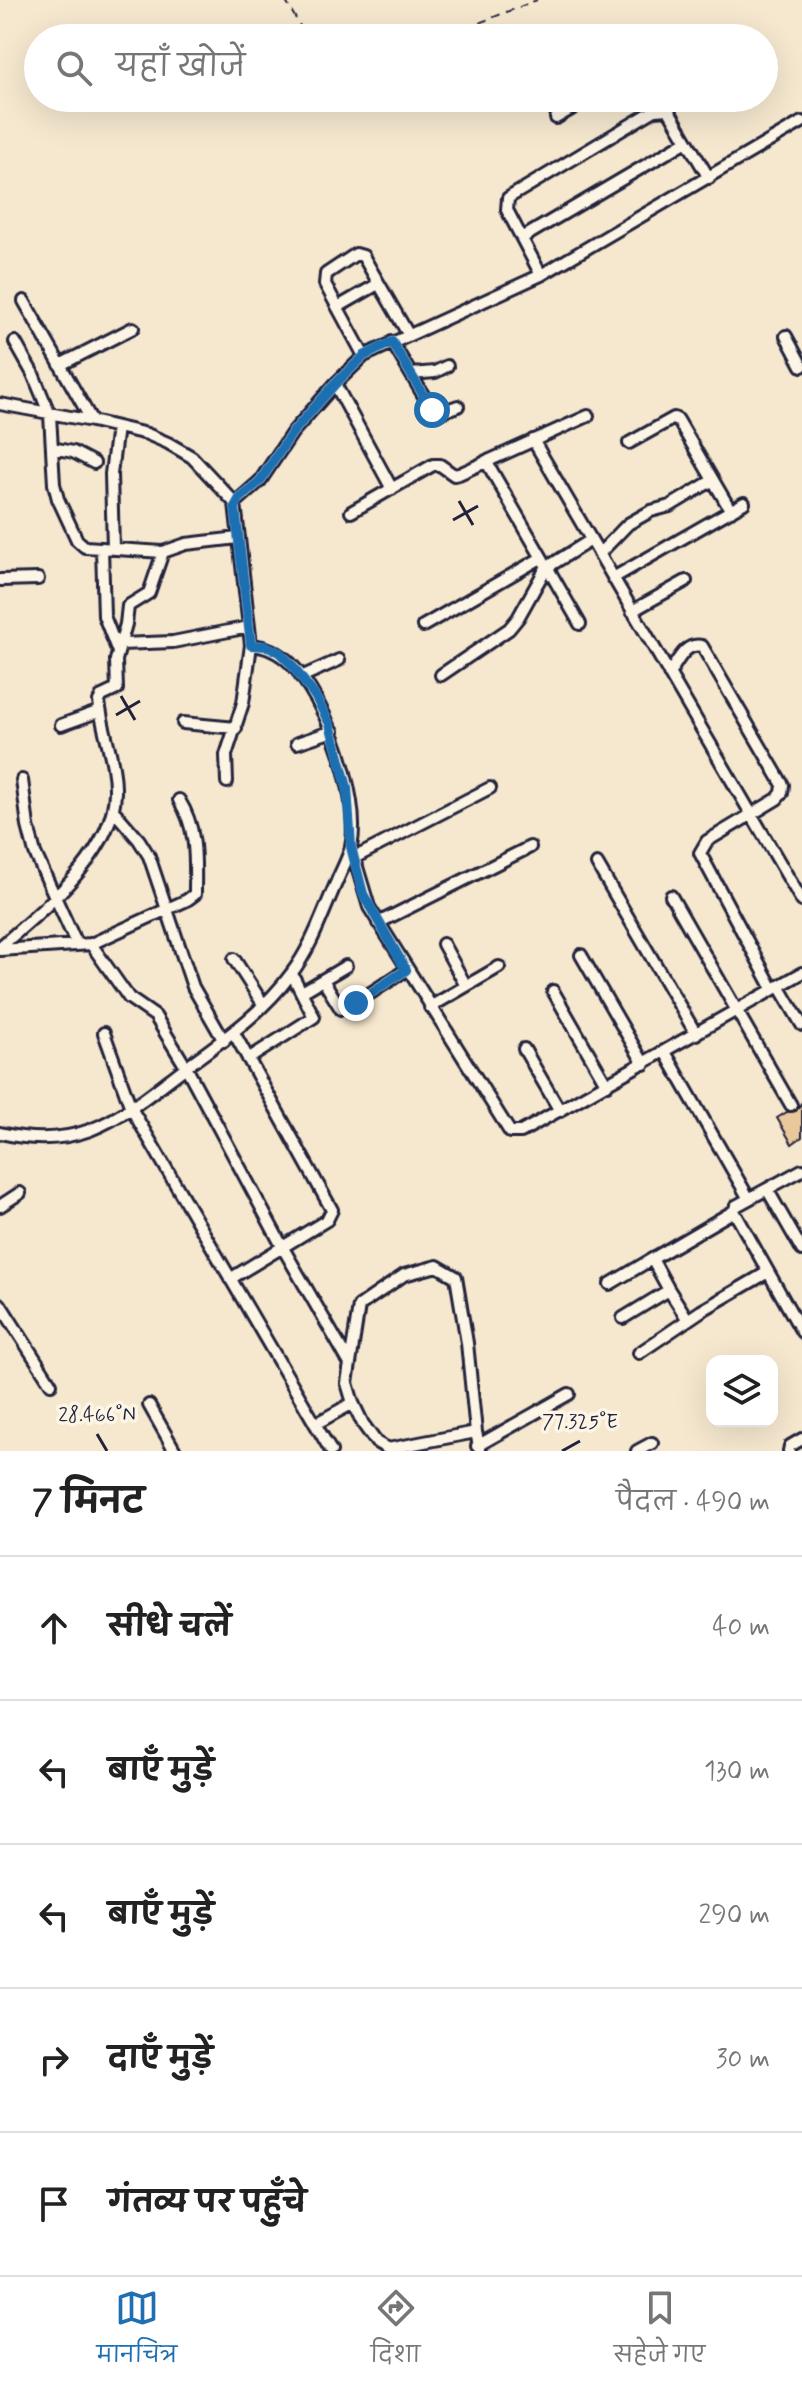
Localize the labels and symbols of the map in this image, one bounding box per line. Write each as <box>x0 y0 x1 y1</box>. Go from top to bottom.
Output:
route start <box>414 392 450 428</box>
route end <box>338 985 374 1021</box>
text: 28.466°N <box>58 1402 136 1429</box>
text: 77.325°E <box>542 1409 618 1436</box>

